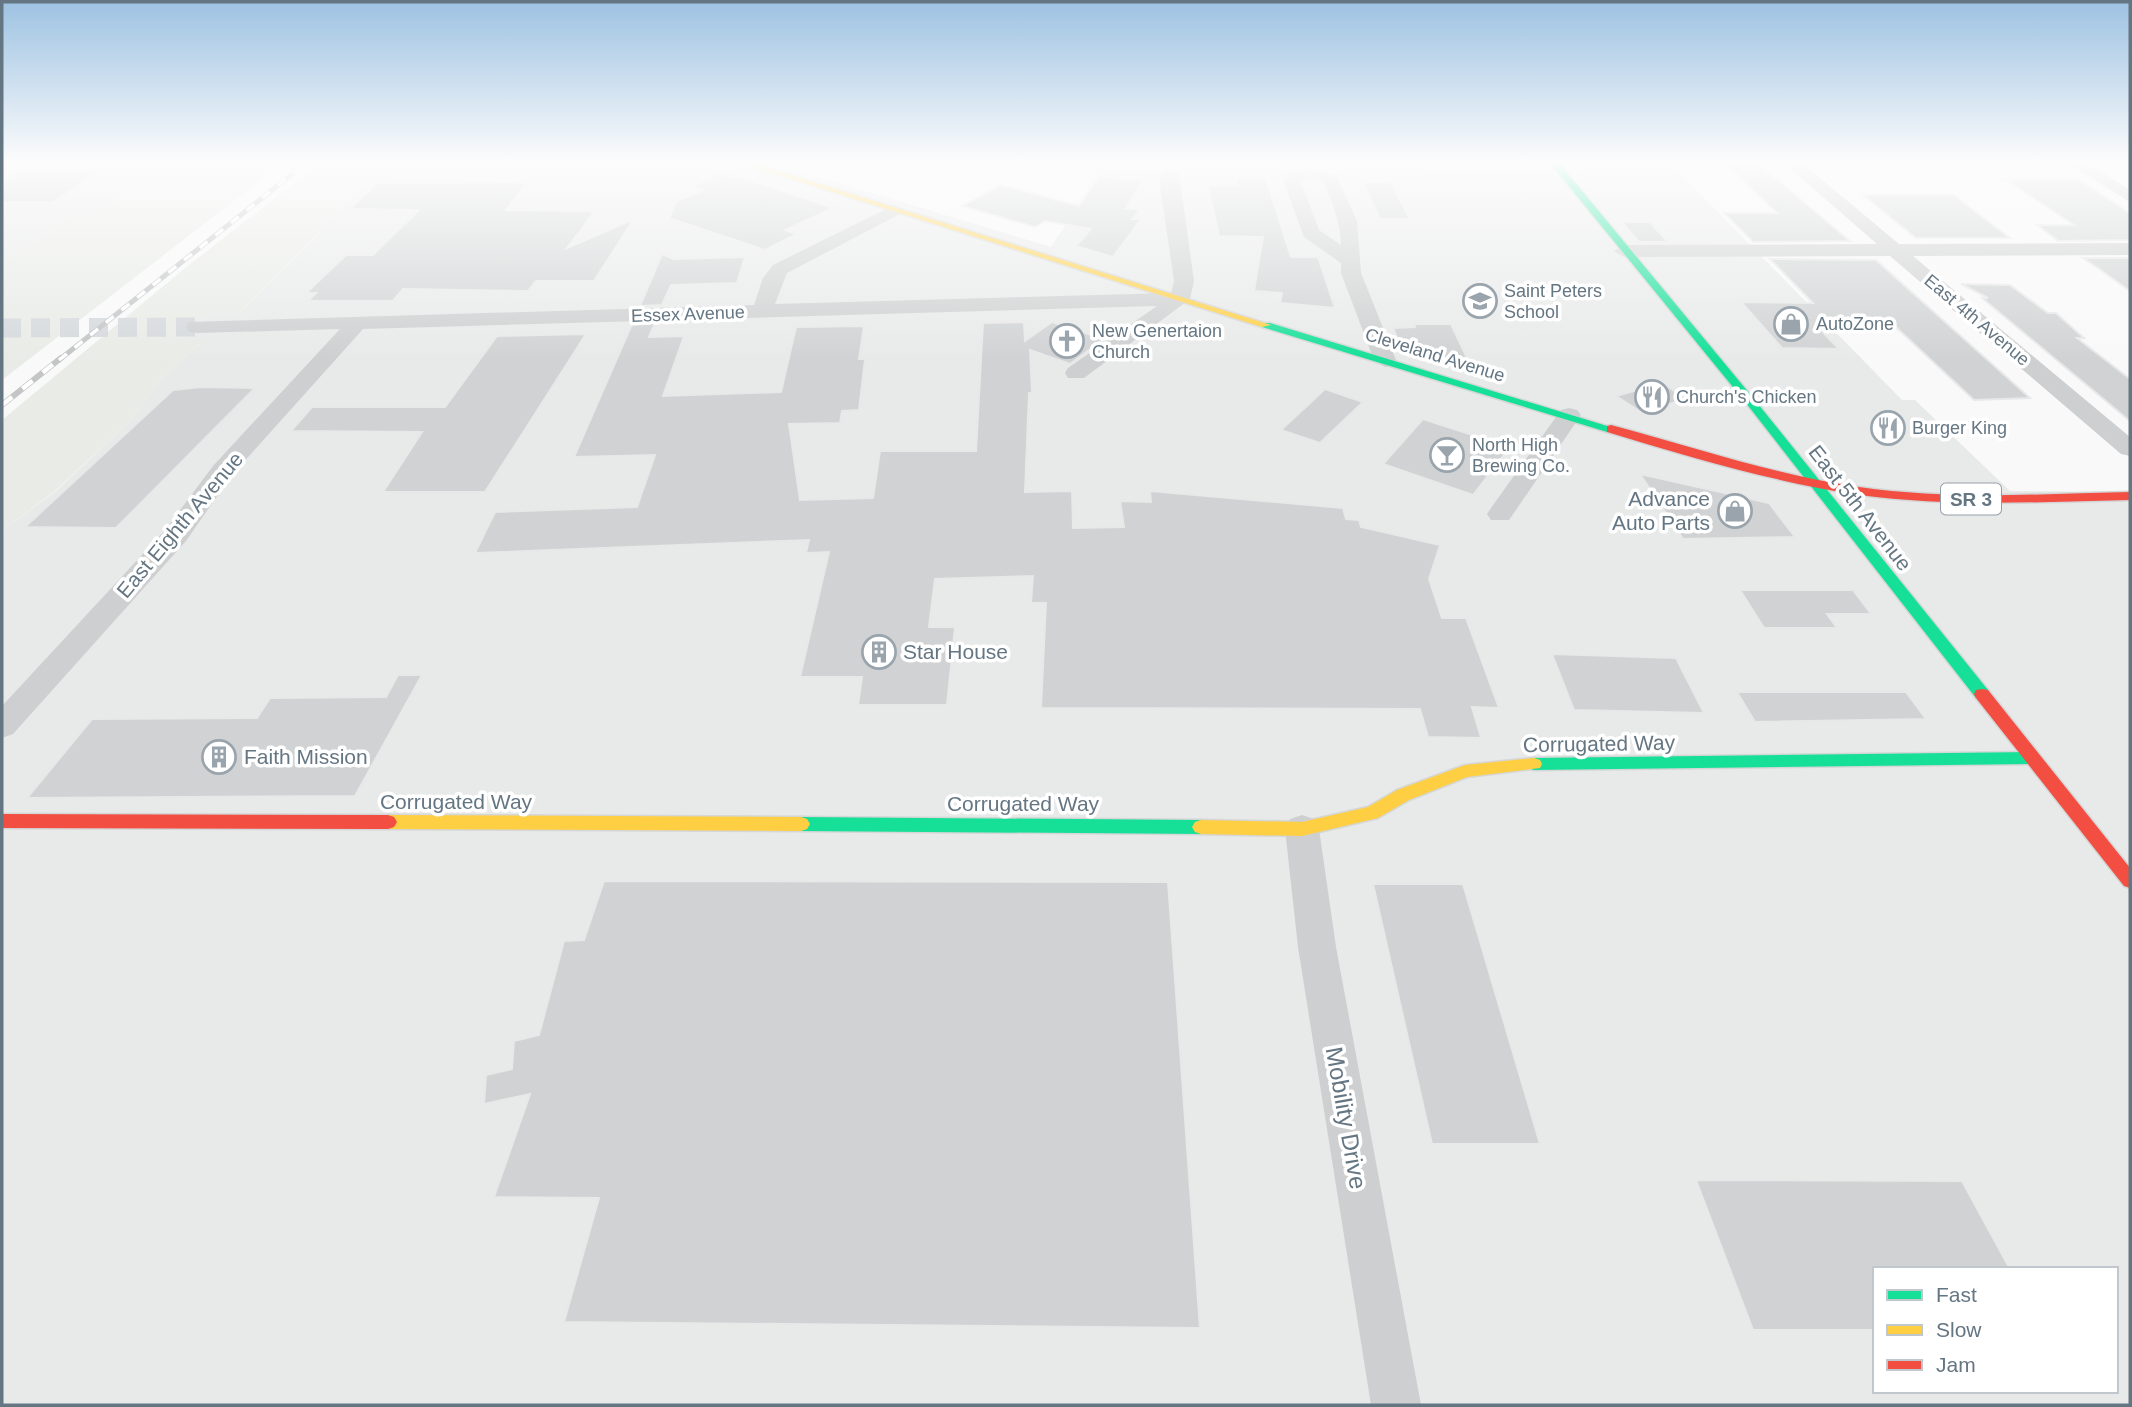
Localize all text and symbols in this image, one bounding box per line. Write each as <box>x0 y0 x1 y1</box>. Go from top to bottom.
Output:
street label: East 4th Avenue <box>1920 270 2034 370</box>
place label: Saint Peters School <box>1504 281 1602 322</box>
school or university icon: Saint Peters School <box>1461 282 1499 320</box>
street label: Essex Avenue <box>631 302 745 326</box>
shop icon: AutoZone <box>1772 305 1810 343</box>
place label: AutoZone <box>1816 314 1894 334</box>
place label: New Genertaion Church <box>1092 321 1222 362</box>
church icon: New Genertaion Church <box>1048 322 1086 360</box>
street label: Cleveland Avenue <box>1363 324 1507 386</box>
restaurant icon: Church's Chicken <box>1633 378 1671 416</box>
place label: Church's Chicken <box>1676 387 1817 407</box>
restaurant icon: Burger King <box>1869 409 1907 447</box>
place label: Burger King <box>1912 418 2007 438</box>
place label: North High Brewing Co. <box>1472 435 1570 476</box>
bar icon: North High Brewing Co. <box>1428 436 1466 474</box>
street label: East 5th Avenue <box>1804 440 1916 575</box>
street label: East Eighth Avenue <box>112 447 247 602</box>
road number: SR 3 <box>1941 484 2001 514</box>
place label: Advance Auto Parts <box>1612 487 1710 534</box>
shop icon: Advance Auto Parts <box>1716 492 1754 530</box>
building icon: Star House <box>860 633 898 671</box>
place label: Star House <box>903 640 1008 663</box>
street label: Corrugated Way <box>1523 731 1676 756</box>
building icon: Faith Mission <box>200 738 238 776</box>
place label: Faith Mission <box>244 745 368 768</box>
street label: Corrugated Way <box>380 790 533 813</box>
street label: Corrugated Way <box>947 792 1100 815</box>
street label: Mobility Drive <box>1321 1045 1372 1191</box>
legend <box>1873 1267 2118 1393</box>
text: Fast <box>1936 1283 1977 1306</box>
text: Slow <box>1936 1318 1982 1341</box>
text: Jam <box>1936 1353 1976 1376</box>

